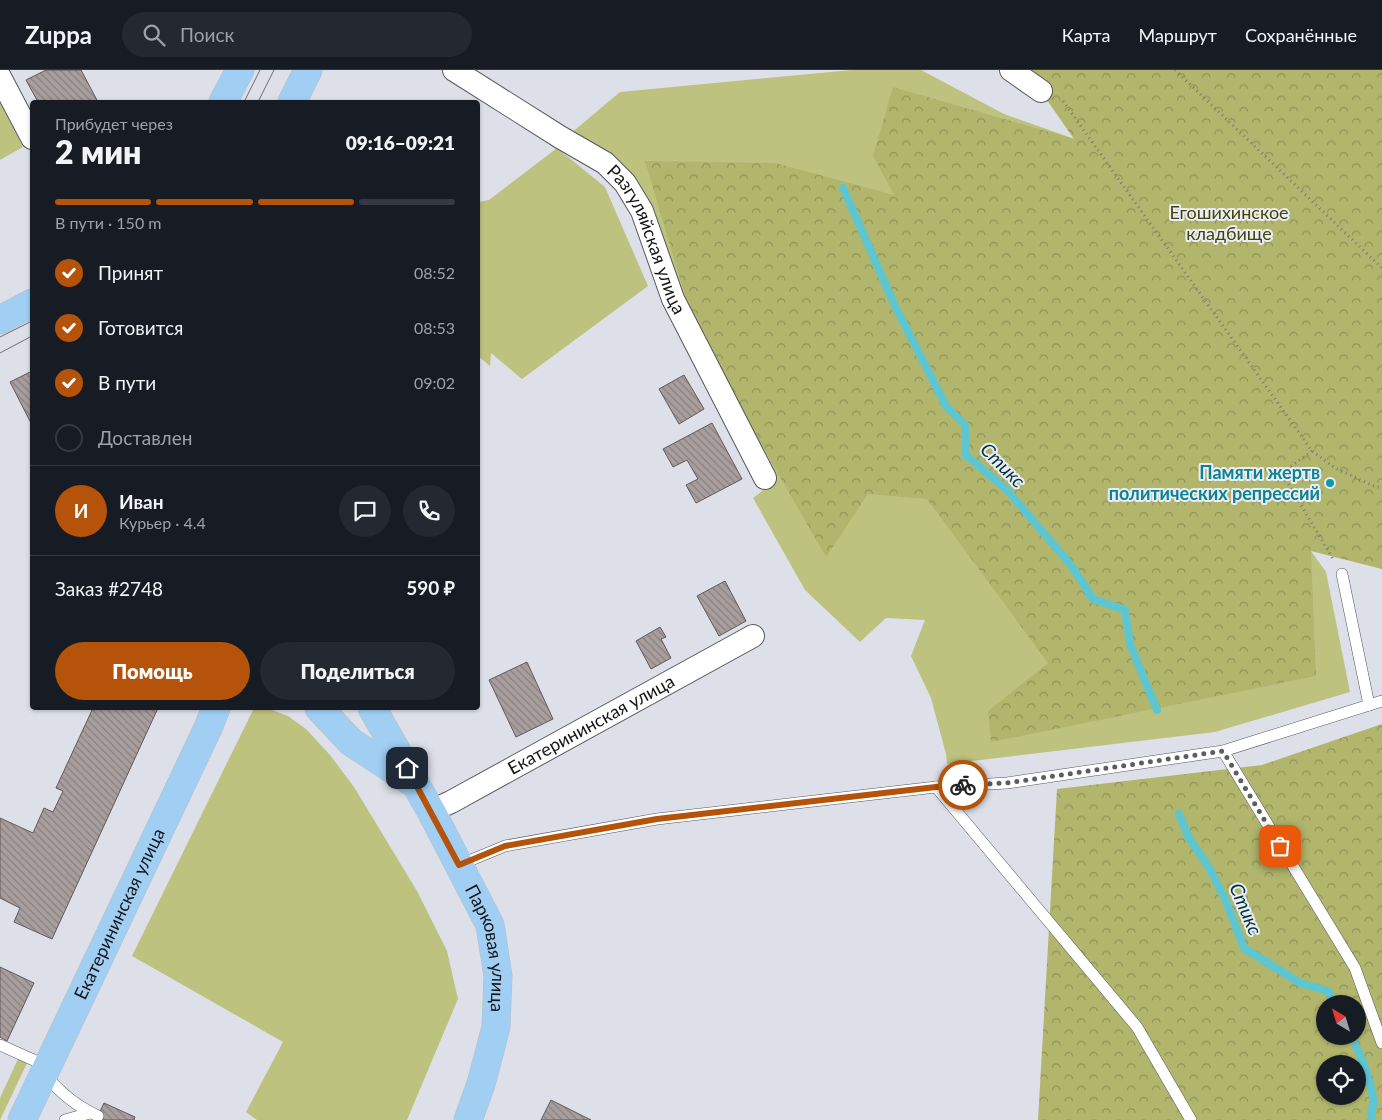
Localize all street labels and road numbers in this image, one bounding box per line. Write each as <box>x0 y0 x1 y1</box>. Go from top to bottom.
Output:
street label: Разгуляйская улица <box>603 160 691 318</box>
street label: Екатерининская улица <box>504 669 678 779</box>
street label: Екатерининская улица <box>69 824 169 1003</box>
street label: Парковая улица <box>461 880 510 1013</box>

